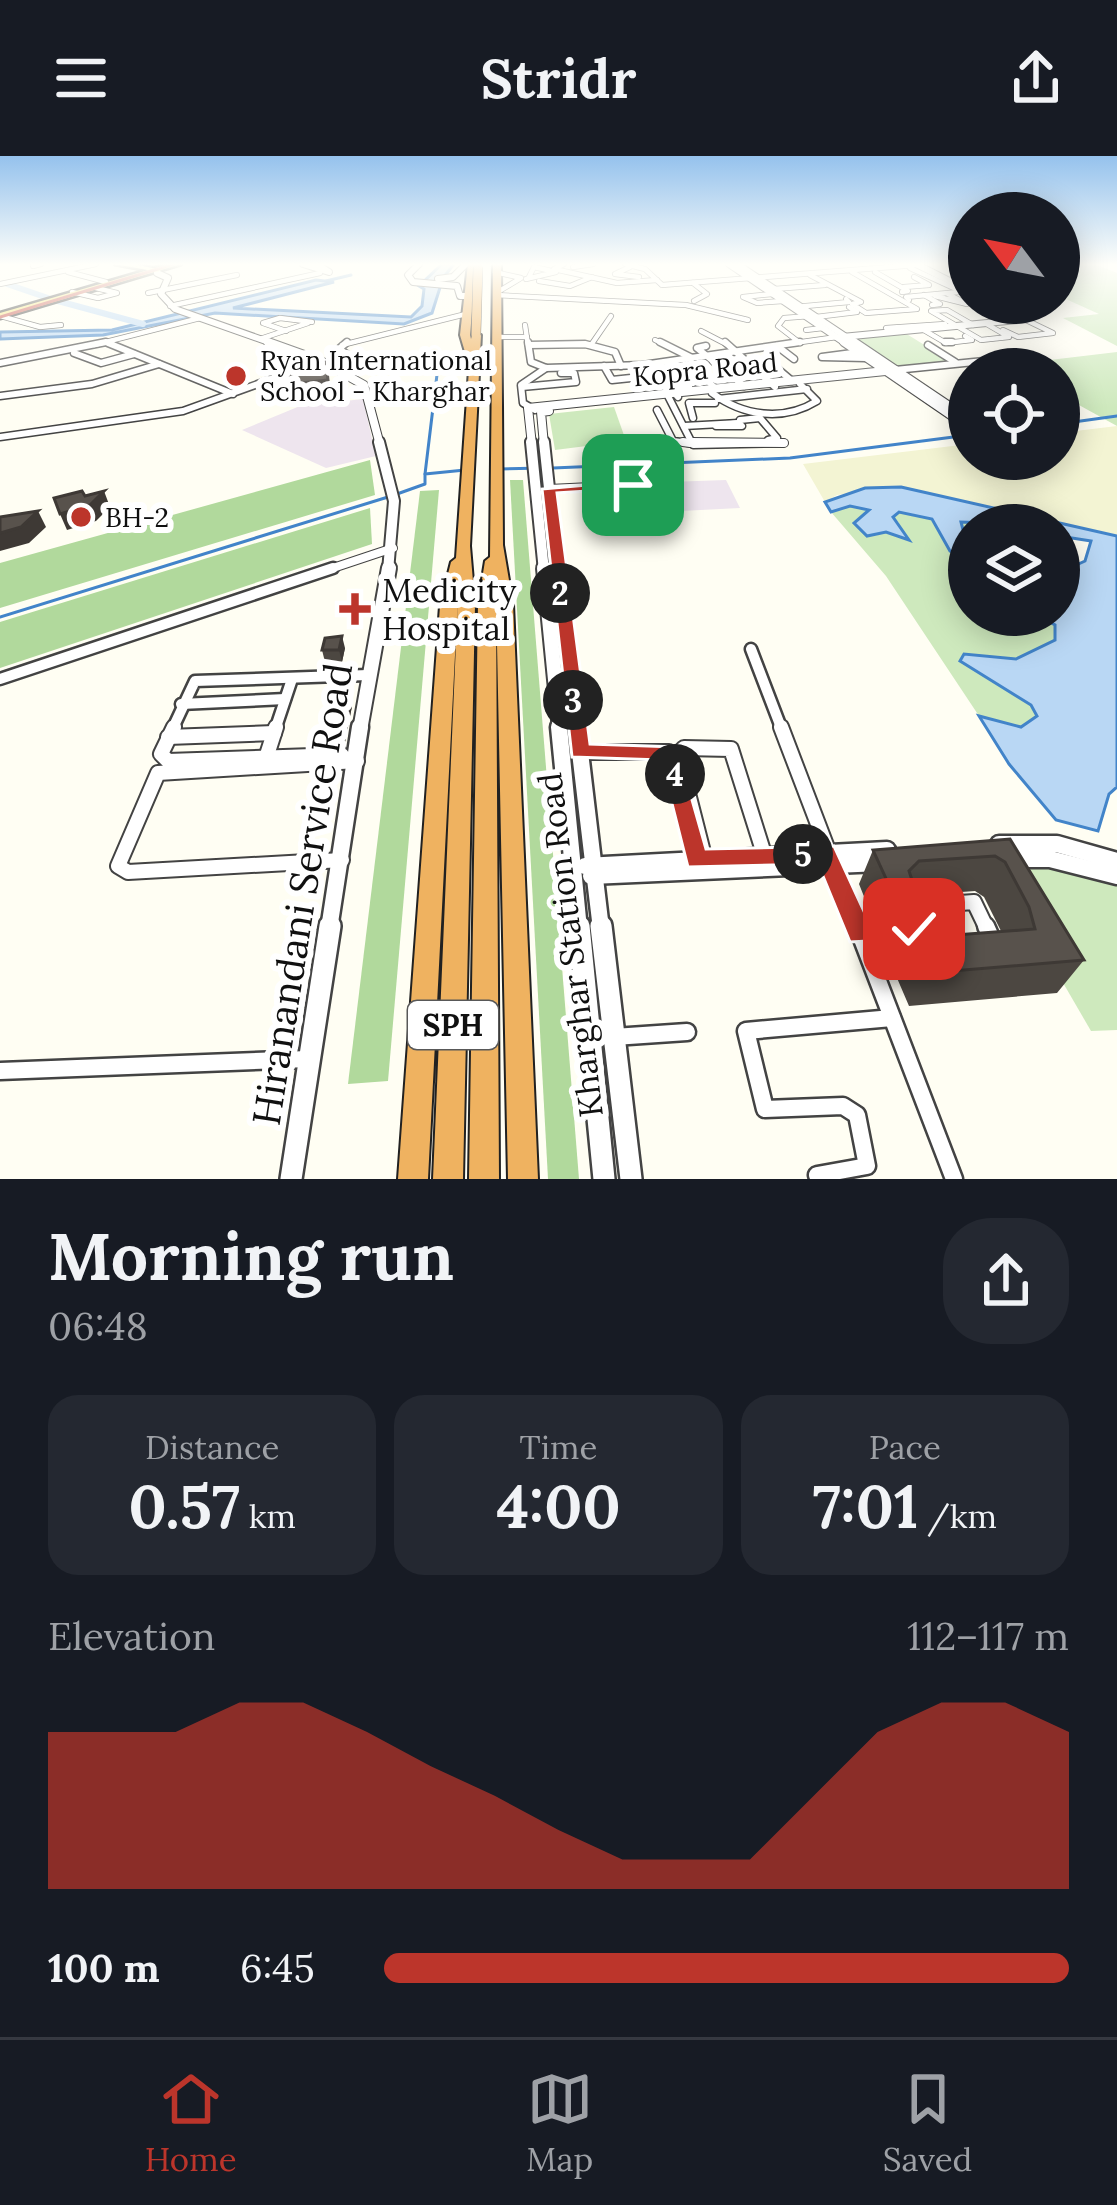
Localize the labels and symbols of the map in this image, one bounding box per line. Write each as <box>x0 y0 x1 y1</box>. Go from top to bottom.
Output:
north arrow <box>948 192 1080 324</box>
place label: Ryan International School - Kharghar <box>260 343 492 408</box>
street label: Kopra Road <box>631 345 779 393</box>
marker: Ryan International School - Kharghar <box>223 363 249 389</box>
pin <box>582 434 684 536</box>
place label: BH-2 <box>105 500 169 534</box>
marker: BH-2 <box>68 504 94 530</box>
pin: 2 <box>530 563 590 623</box>
place label: Medicity Hospital <box>382 569 517 649</box>
marker: Medicity Hospital <box>339 593 371 625</box>
street label: Hiranandani Service Road <box>241 659 363 1129</box>
pin: 3 <box>543 670 603 730</box>
pin: 4 <box>645 744 705 804</box>
street label: Kharghar Station Road <box>528 770 612 1120</box>
pin: 5 <box>773 824 833 884</box>
pin <box>863 878 965 980</box>
road number: SPH <box>408 1001 498 1049</box>

